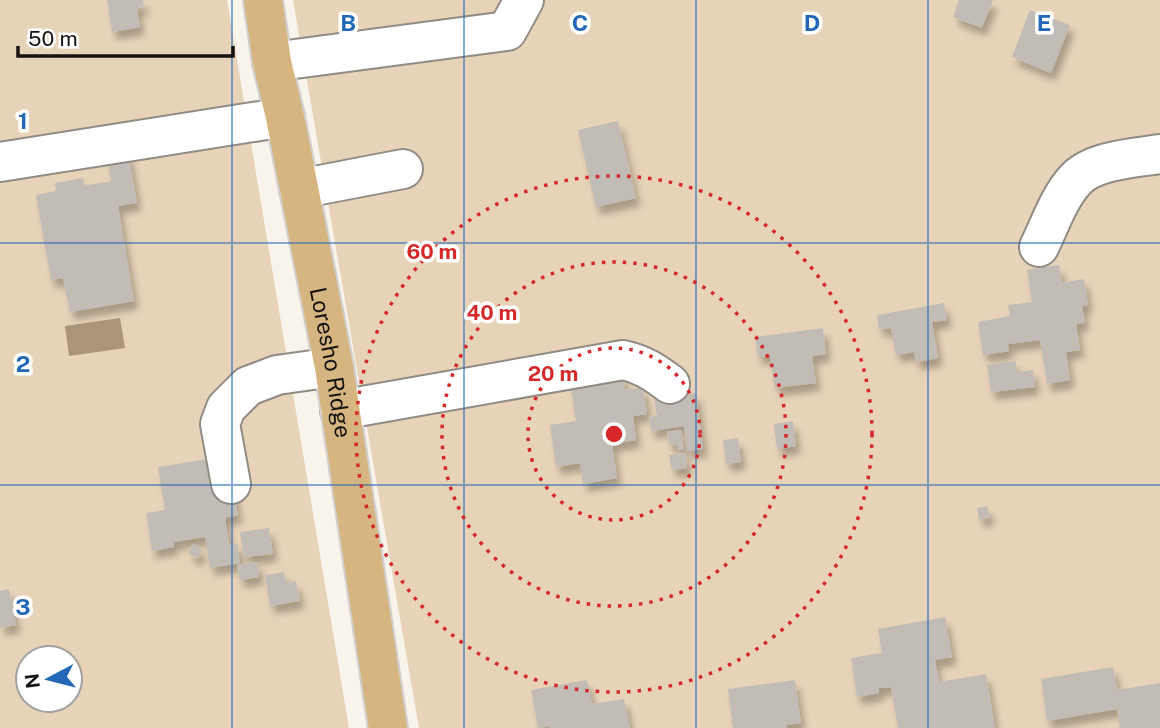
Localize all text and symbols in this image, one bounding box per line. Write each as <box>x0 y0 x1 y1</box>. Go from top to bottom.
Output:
text: B <box>340 9 356 36</box>
text: C <box>572 9 588 36</box>
text: D <box>804 9 820 36</box>
text: E <box>1037 9 1051 36</box>
scale bar <box>18 14 233 58</box>
text: 50 m <box>28 26 78 51</box>
text: 1 <box>18 107 28 134</box>
text: 60 m <box>407 239 457 264</box>
street label: Loresho Ridge <box>305 285 358 440</box>
text: 40 m <box>467 300 517 325</box>
text: 2 <box>16 350 30 377</box>
text: 20 m <box>528 361 578 386</box>
centre of rings <box>602 422 626 446</box>
text: 3 <box>15 593 31 620</box>
north arrow <box>14 644 84 714</box>
text: N <box>20 672 44 690</box>

